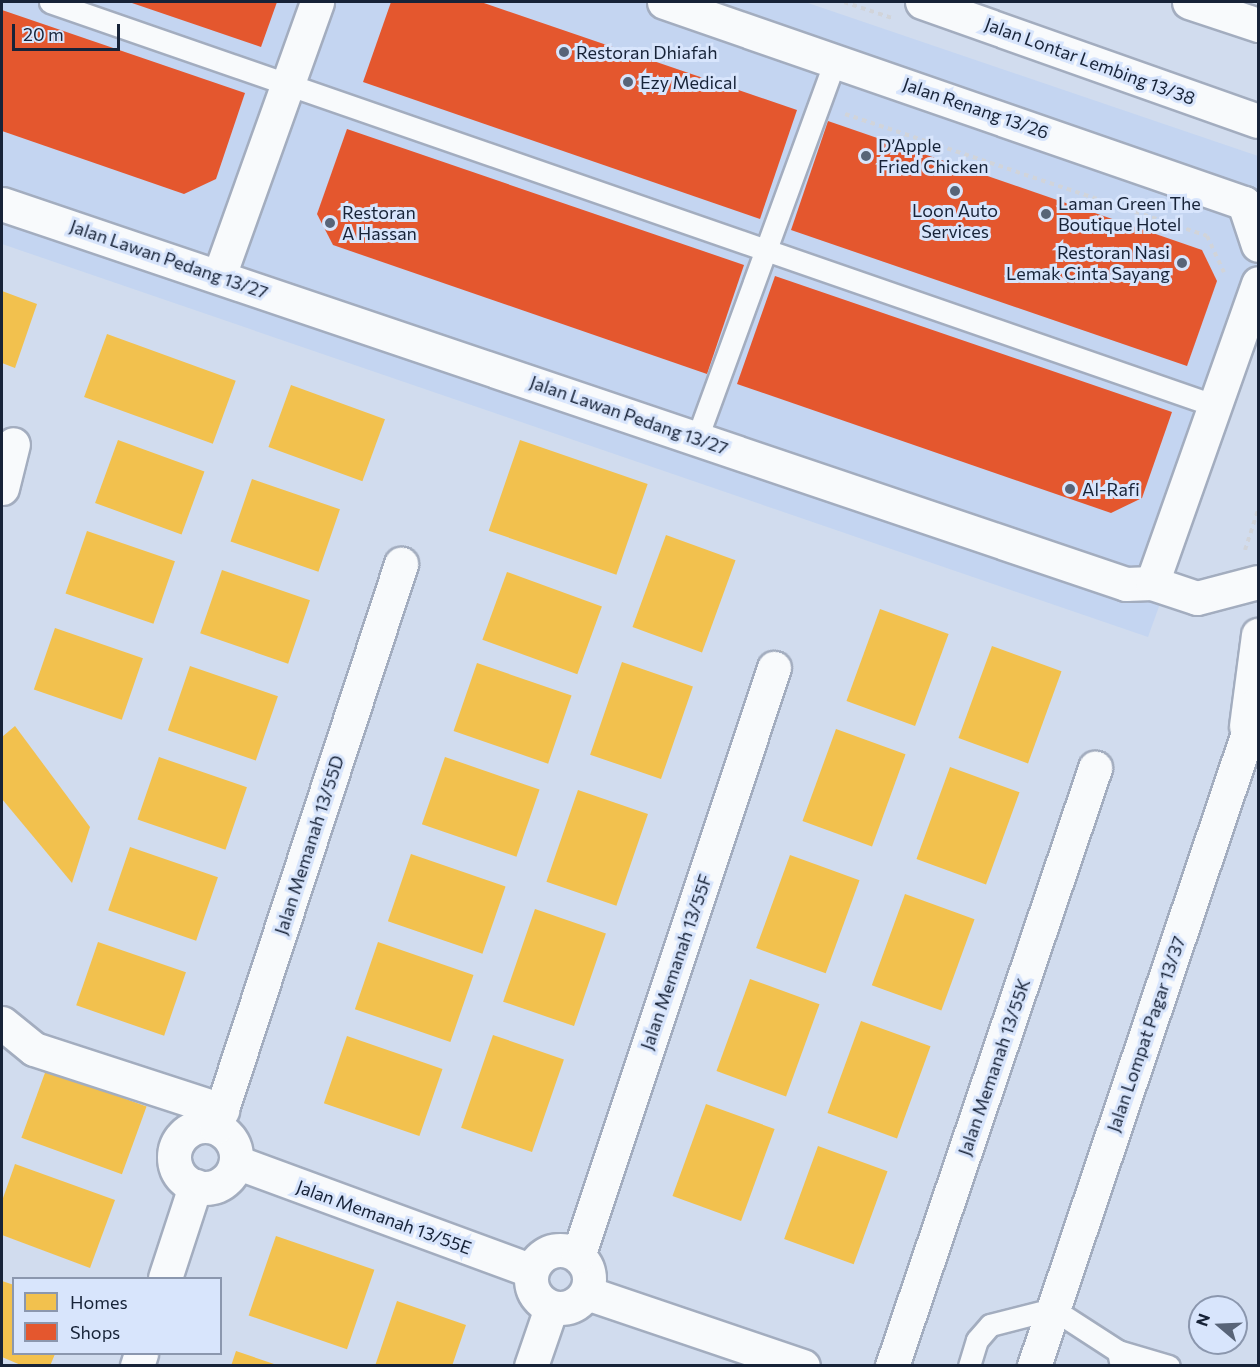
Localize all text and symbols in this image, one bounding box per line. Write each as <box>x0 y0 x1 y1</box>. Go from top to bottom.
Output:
scale bar <box>15 12 123 50</box>
street label: Jalan Lontar Lembing 13/38 <box>982 13 1198 109</box>
text: 20 m <box>23 23 64 45</box>
place label: Restoran Dhiafah <box>576 41 718 63</box>
marker: Restoran Dhiafah <box>557 45 571 59</box>
place label: Ezy Medical <box>640 71 737 93</box>
street label: Jalan Renang 13/26 <box>900 73 1052 143</box>
marker: Ezy Medical <box>621 75 635 89</box>
place label: D’Apple Fried Chicken <box>878 135 989 178</box>
marker: D’Apple Fried Chicken <box>859 149 873 163</box>
marker: Loon Auto Services <box>948 184 962 198</box>
place label: Laman Green The Boutique Hotel <box>1058 193 1201 236</box>
place label: Loon Auto Services <box>912 200 998 242</box>
place label: Restoran A Hassan <box>342 202 417 244</box>
marker: Laman Green The Boutique Hotel <box>1039 207 1053 221</box>
street label: Jalan Lawan Pedang 13/27 <box>67 215 271 303</box>
marker: Restoran A Hassan <box>323 216 337 230</box>
place label: Restoran Nasi Lemak Cinta Sayang <box>1006 242 1170 284</box>
marker: Restoran Nasi Lemak Cinta Sayang <box>1175 256 1189 270</box>
street label: Jalan Lawan Pedang 13/27 <box>527 371 731 459</box>
place label: Al-Rafi <box>1082 478 1140 500</box>
marker: Al-Rafi <box>1063 482 1077 496</box>
street label: Jalan Memanah 13/55D <box>270 753 348 937</box>
street label: Jalan Memanah 13/55F <box>636 871 716 1053</box>
street label: Jalan Lompat Pagar 13/37 <box>1102 933 1190 1135</box>
street label: Jalan Memanah 13/55K <box>954 976 1034 1158</box>
street label: Jalan Memanah 13/55E <box>294 1175 474 1259</box>
legend <box>12 1277 222 1355</box>
text: Homes <box>70 1291 128 1313</box>
north arrow <box>1188 1295 1248 1355</box>
text: N <box>1191 1311 1213 1328</box>
text: Shops <box>70 1321 120 1343</box>

